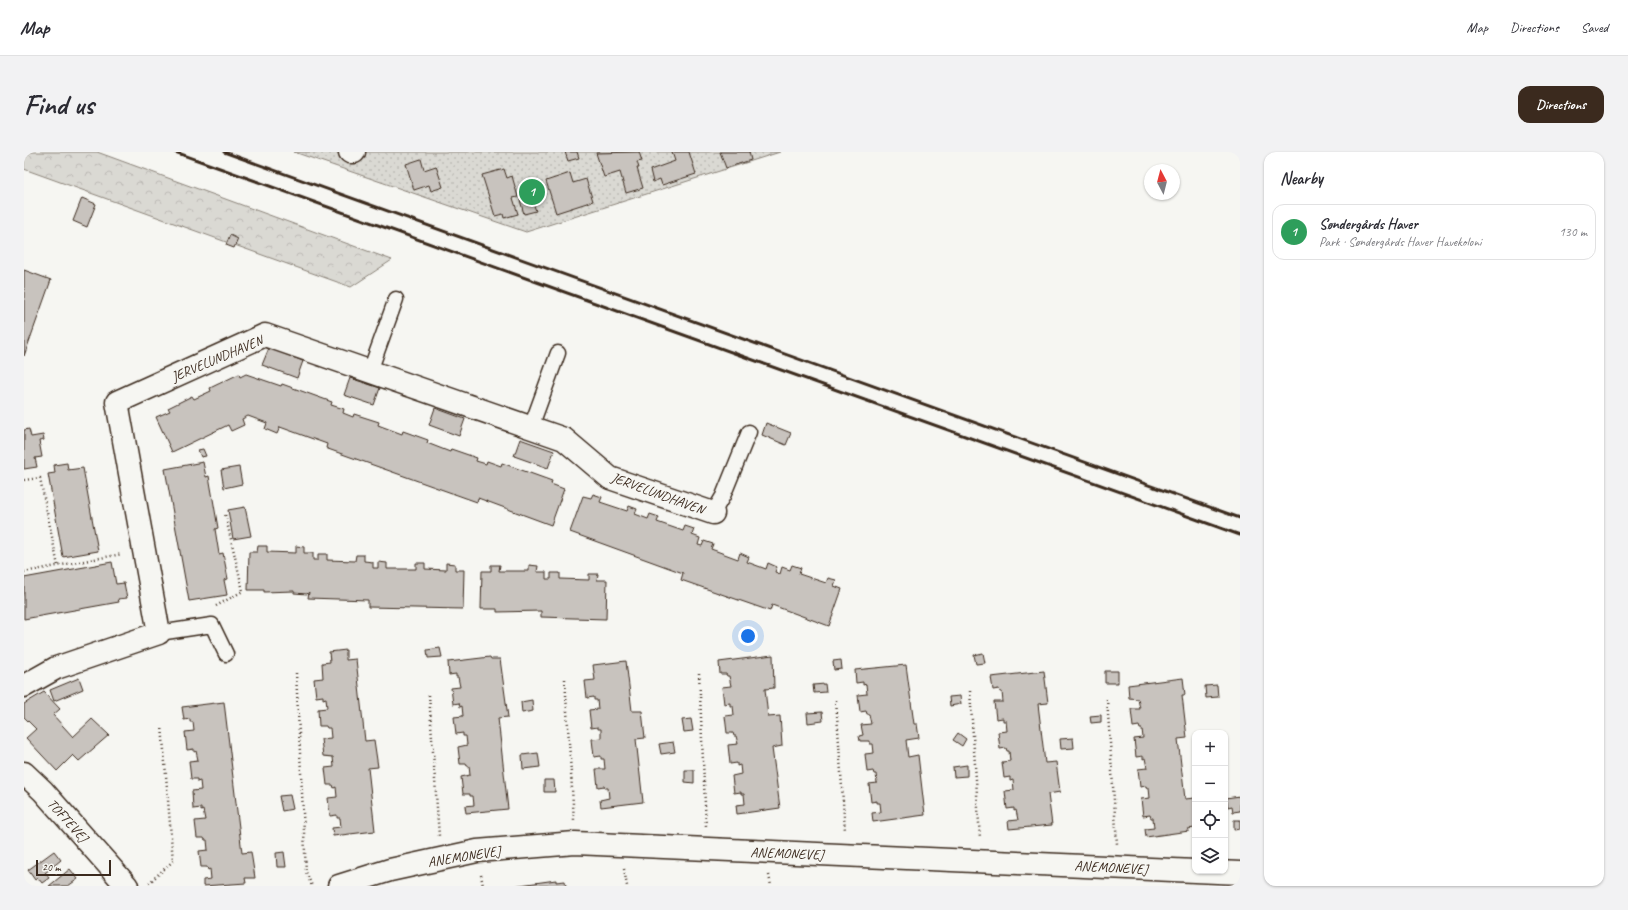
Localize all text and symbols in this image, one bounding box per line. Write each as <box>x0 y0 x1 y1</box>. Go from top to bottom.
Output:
text: Map <box>20 16 50 40</box>
text: Map <box>1467 19 1488 36</box>
text: Directions <box>1510 19 1559 36</box>
text: Saved <box>1581 19 1608 36</box>
button: Directions <box>1518 86 1604 123</box>
text: Find us <box>24 87 94 122</box>
north arrow <box>1144 164 1180 200</box>
text: Nearby <box>1280 168 1323 189</box>
pin: 1 <box>519 177 545 207</box>
text: Søndergårds Haver <box>1319 215 1418 234</box>
text: 1 <box>1291 224 1297 240</box>
text: 130 m <box>1559 224 1587 240</box>
text: Park · Søndergårds Haver Havekoloni <box>1319 234 1481 250</box>
street label: JERVELUNDHAVEN <box>168 331 267 386</box>
street label: JERVELUNDHAVEN <box>608 468 708 519</box>
your location <box>738 626 758 646</box>
map controls <box>1192 730 1228 874</box>
button: + <box>1192 730 1228 766</box>
button: − <box>1192 766 1228 802</box>
street label: TOFTEVEJ <box>44 795 93 847</box>
button: locate <box>1192 802 1228 838</box>
button: layers <box>1192 838 1228 874</box>
street label: ANEMONEVEJ <box>427 842 504 871</box>
street label: ANEMONEVEJ <box>750 844 827 863</box>
street label: ANEMONEVEJ <box>1074 857 1151 878</box>
scale bar <box>36 858 111 877</box>
text: 20 m <box>42 860 61 874</box>

